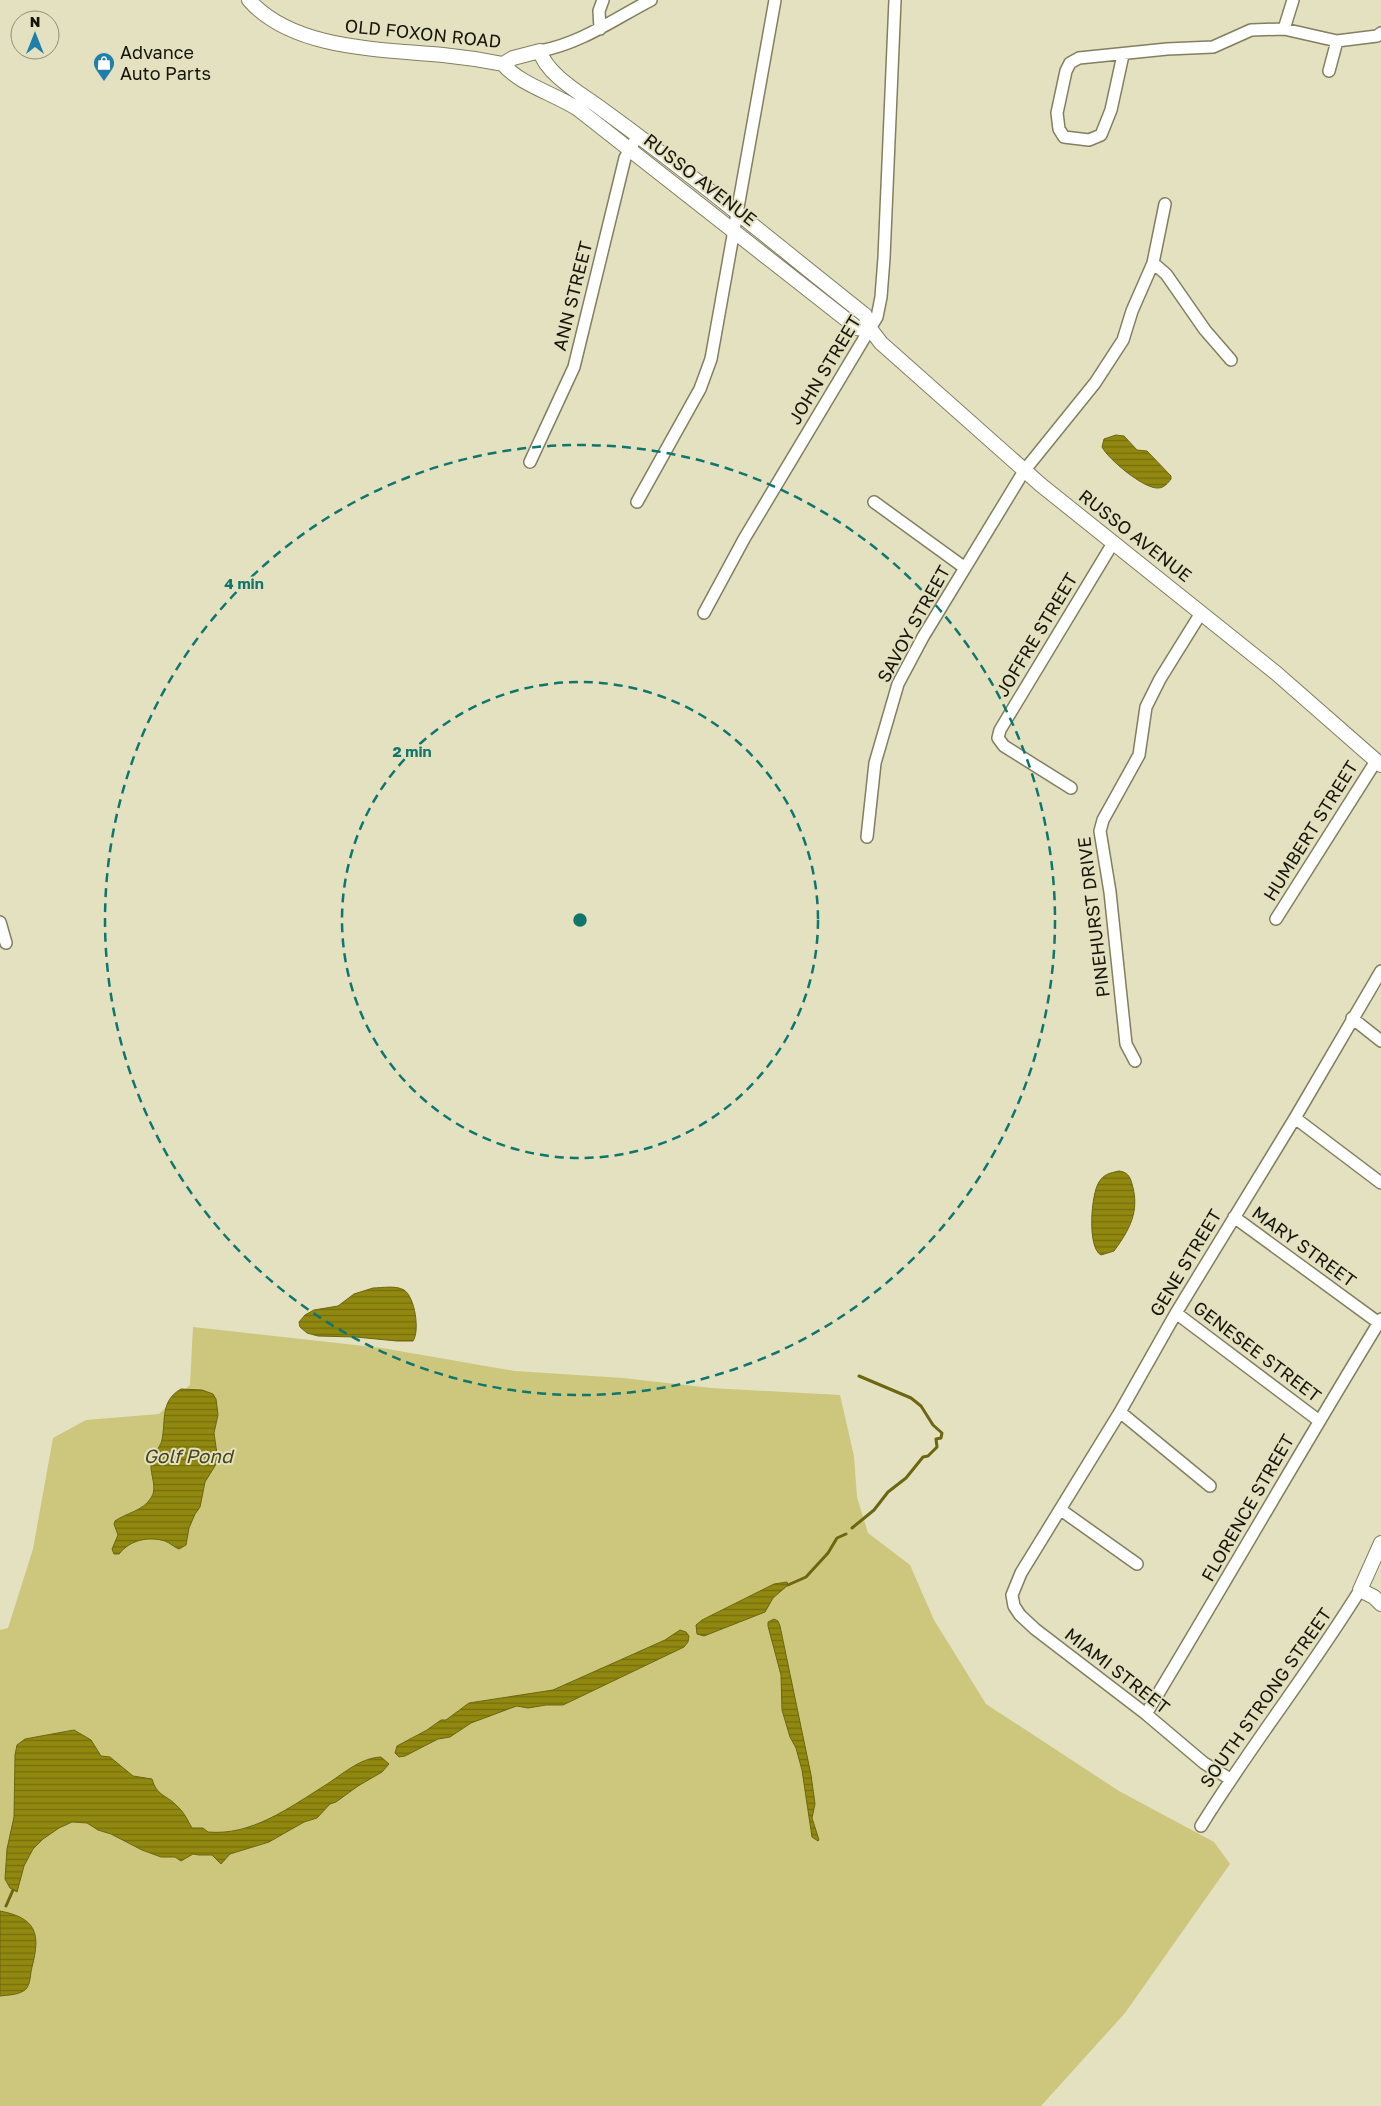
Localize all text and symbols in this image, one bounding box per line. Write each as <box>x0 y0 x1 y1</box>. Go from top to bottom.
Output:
north arrow <box>10 10 60 60</box>
text: N <box>30 13 40 30</box>
street label: OLD FOXON ROAD <box>344 14 502 52</box>
place label: Advance Auto Parts <box>120 41 211 84</box>
shop icon: Advance Auto Parts <box>92 51 116 82</box>
street label: RUSSO AVENUE <box>640 128 762 230</box>
street label: ANN STREET <box>548 239 596 353</box>
street label: JOHN STREET <box>783 311 865 428</box>
street label: RUSSO AVENUE <box>1075 484 1197 586</box>
street label: SAVOY STREET <box>872 561 954 686</box>
street label: JOFFRE STREET <box>991 569 1082 700</box>
text: 4 min <box>224 574 264 592</box>
text: 2 min <box>392 742 432 760</box>
street label: HUMBERT STREET <box>1258 756 1362 905</box>
street label: PINEHURST DRIVE <box>1072 836 1114 999</box>
centre of rings <box>571 911 589 929</box>
street label: MARY STREET <box>1248 1201 1361 1291</box>
street label: GENE STREET <box>1145 1205 1226 1320</box>
street label: GENESEE STREET <box>1189 1296 1326 1406</box>
street label: FLORENCE STREET <box>1196 1430 1298 1585</box>
water label: Golf Pond <box>143 1444 235 1467</box>
street label: SOUTH STRONG STREET <box>1195 1603 1336 1792</box>
street label: MIAMI STREET <box>1061 1622 1174 1718</box>

